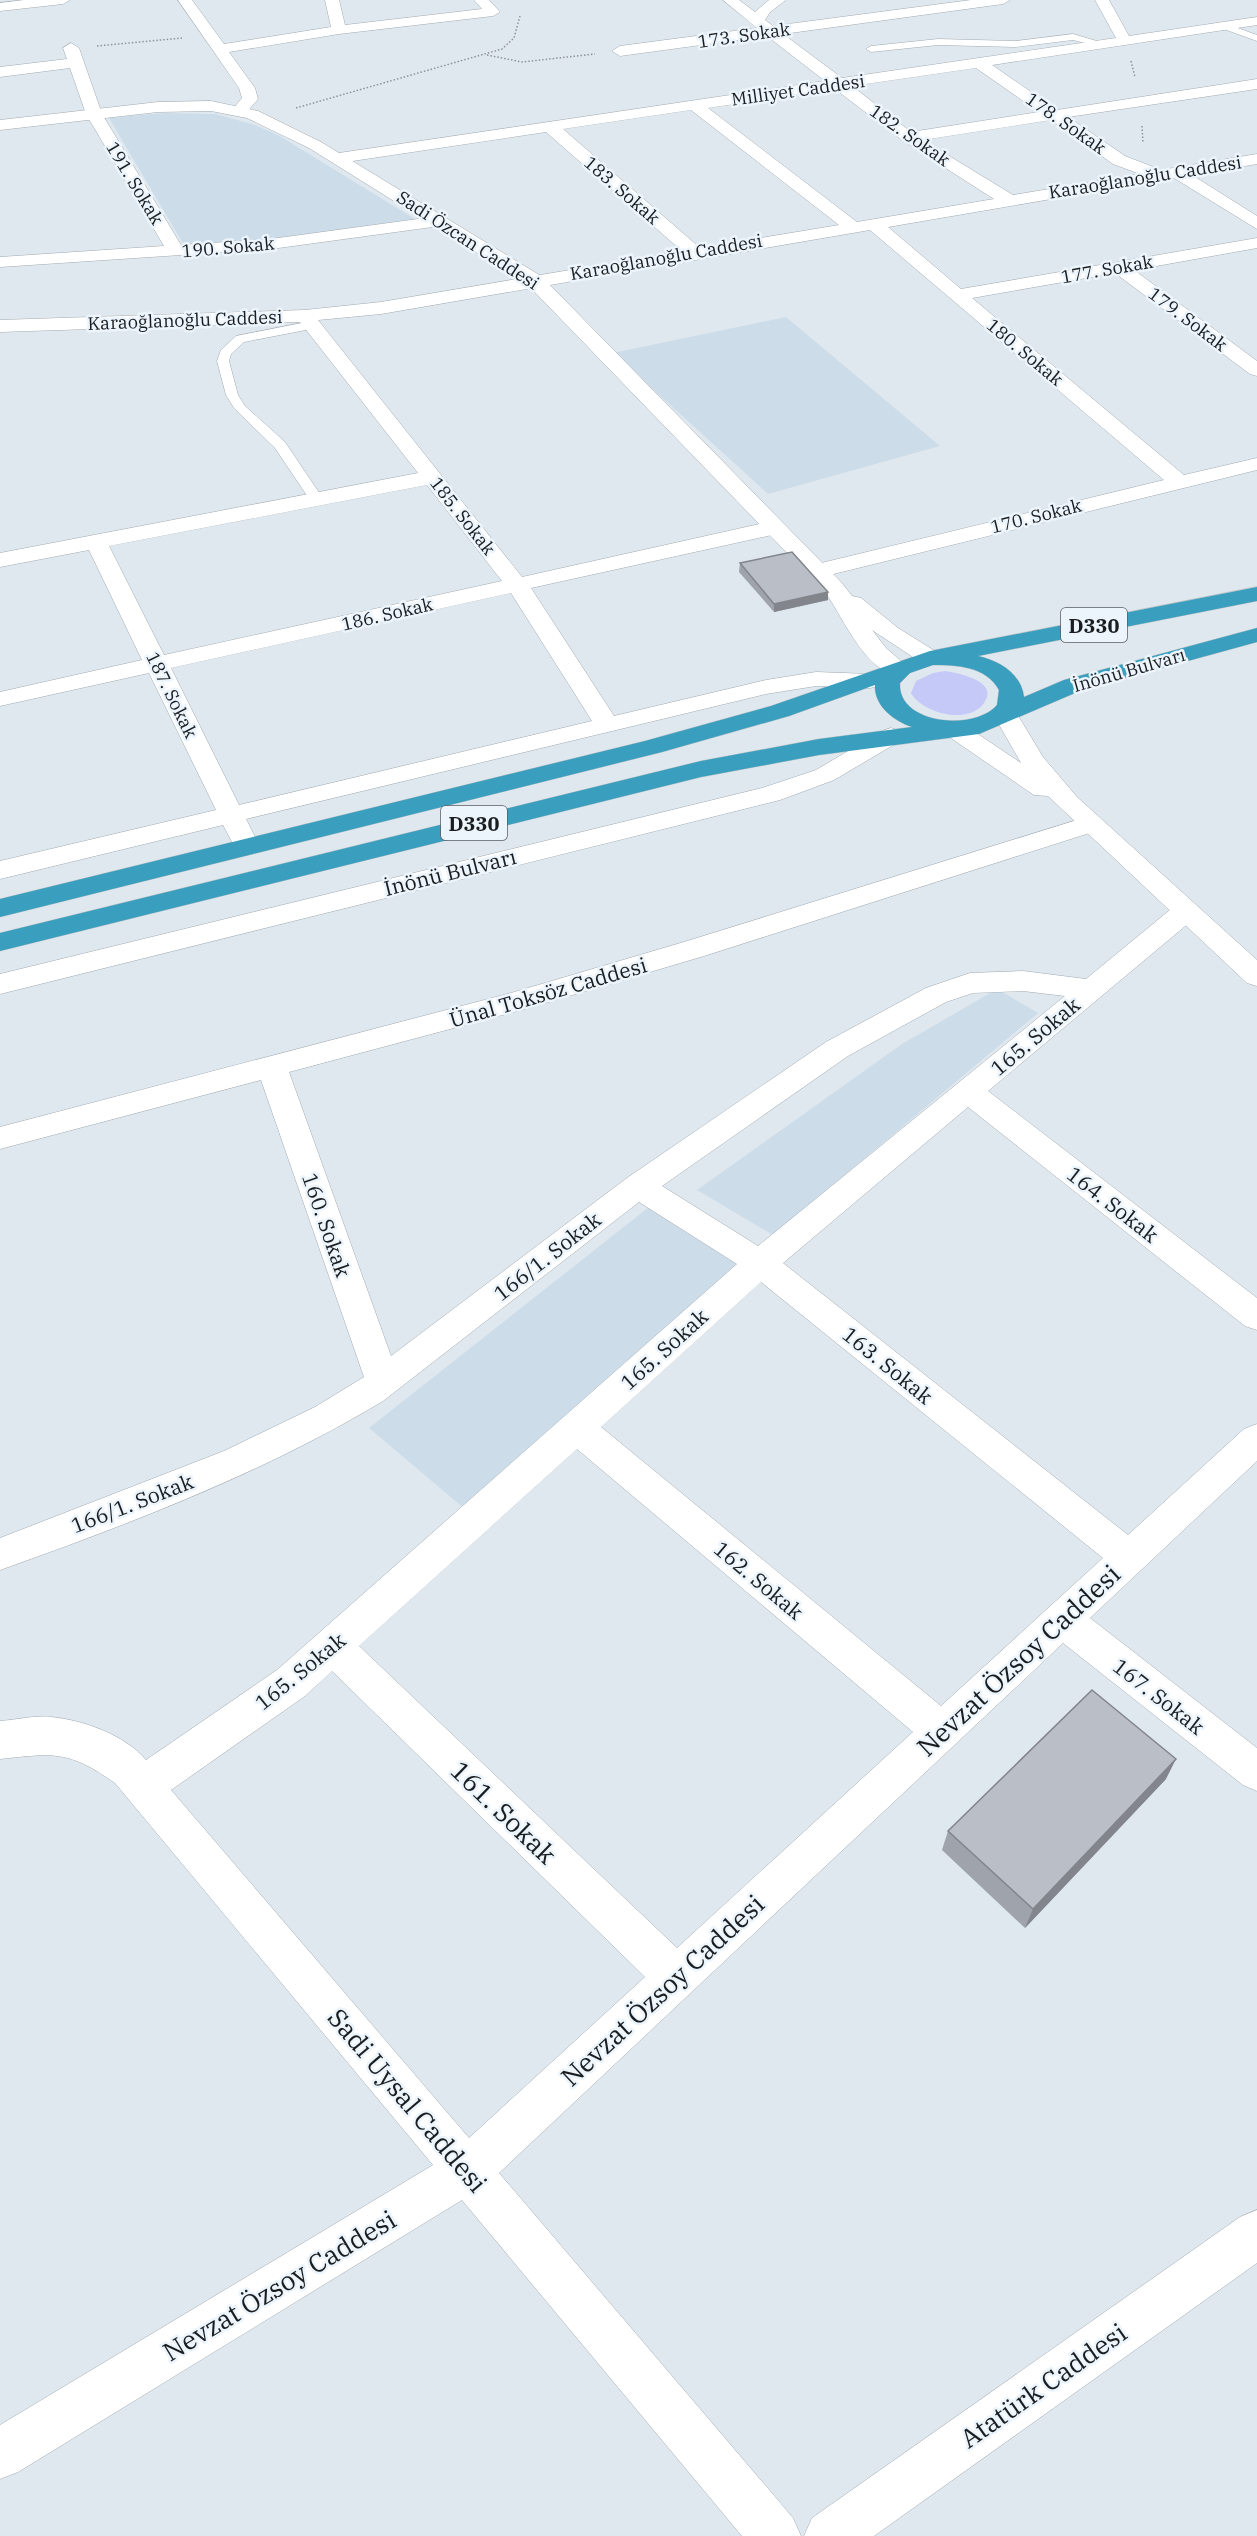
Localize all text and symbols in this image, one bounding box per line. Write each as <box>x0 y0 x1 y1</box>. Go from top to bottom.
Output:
street label: 173. Sokak <box>696 17 792 53</box>
street label: Milliyet Caddesi <box>730 69 867 111</box>
street label: 178. Sokak <box>1021 87 1111 159</box>
street label: 182. Sokak <box>865 99 955 171</box>
street label: 191. Sokak <box>101 137 169 229</box>
street label: Karaoğlanoğlu Caddesi <box>1047 150 1243 204</box>
street label: 183. Sokak <box>579 151 665 229</box>
street label: Sadi Özcan Caddesi <box>392 185 544 295</box>
street label: Karaoğlanoğlu Caddesi <box>568 229 764 285</box>
street label: 190. Sokak <box>181 231 276 263</box>
street label: 177. Sokak <box>1059 250 1155 288</box>
street label: 179. Sokak <box>1144 282 1232 356</box>
street label: Karaoğlanoğlu Caddesi <box>87 305 283 335</box>
street label: 180. Sokak <box>982 313 1068 391</box>
street label: 185. Sokak <box>425 472 501 560</box>
street label: 170. Sokak <box>988 493 1084 538</box>
street label: 186. Sokak <box>339 592 435 636</box>
road number: D330 <box>1061 608 1127 642</box>
street label: İnönü Bulvarı <box>1070 643 1188 697</box>
street label: 187. Sokak <box>141 648 203 742</box>
road number: D330 <box>441 806 507 840</box>
street label: İnönü Bulvarı <box>381 842 519 902</box>
street label: Ünal Toksöz Caddesi <box>446 950 650 1034</box>
street label: 165. Sokak <box>984 990 1086 1082</box>
street label: 164. Sokak <box>1062 1160 1165 1249</box>
street label: 160. Sokak <box>296 1169 358 1282</box>
street label: 166/1. Sokak <box>488 1205 607 1307</box>
street label: 165. Sokak <box>614 1302 714 1396</box>
street label: 163. Sokak <box>837 1320 940 1410</box>
street label: 166/1. Sokak <box>67 1467 198 1539</box>
street label: 162. Sokak <box>708 1534 810 1626</box>
street label: Nevzat Özsoy Caddesi <box>909 1557 1127 1763</box>
street label: 165. Sokak <box>249 1626 352 1716</box>
street label: 167. Sokak <box>1108 1652 1211 1741</box>
street label: 161. Sokak <box>444 1753 564 1871</box>
street label: Nevzat Özsoy Caddesi <box>553 1887 771 2093</box>
street label: Sadi Uysal Caddesi <box>321 2001 495 2199</box>
street label: Nevzat Özsoy Caddesi <box>156 2202 402 2368</box>
street label: Atatürk Caddesi <box>953 2315 1133 2455</box>

